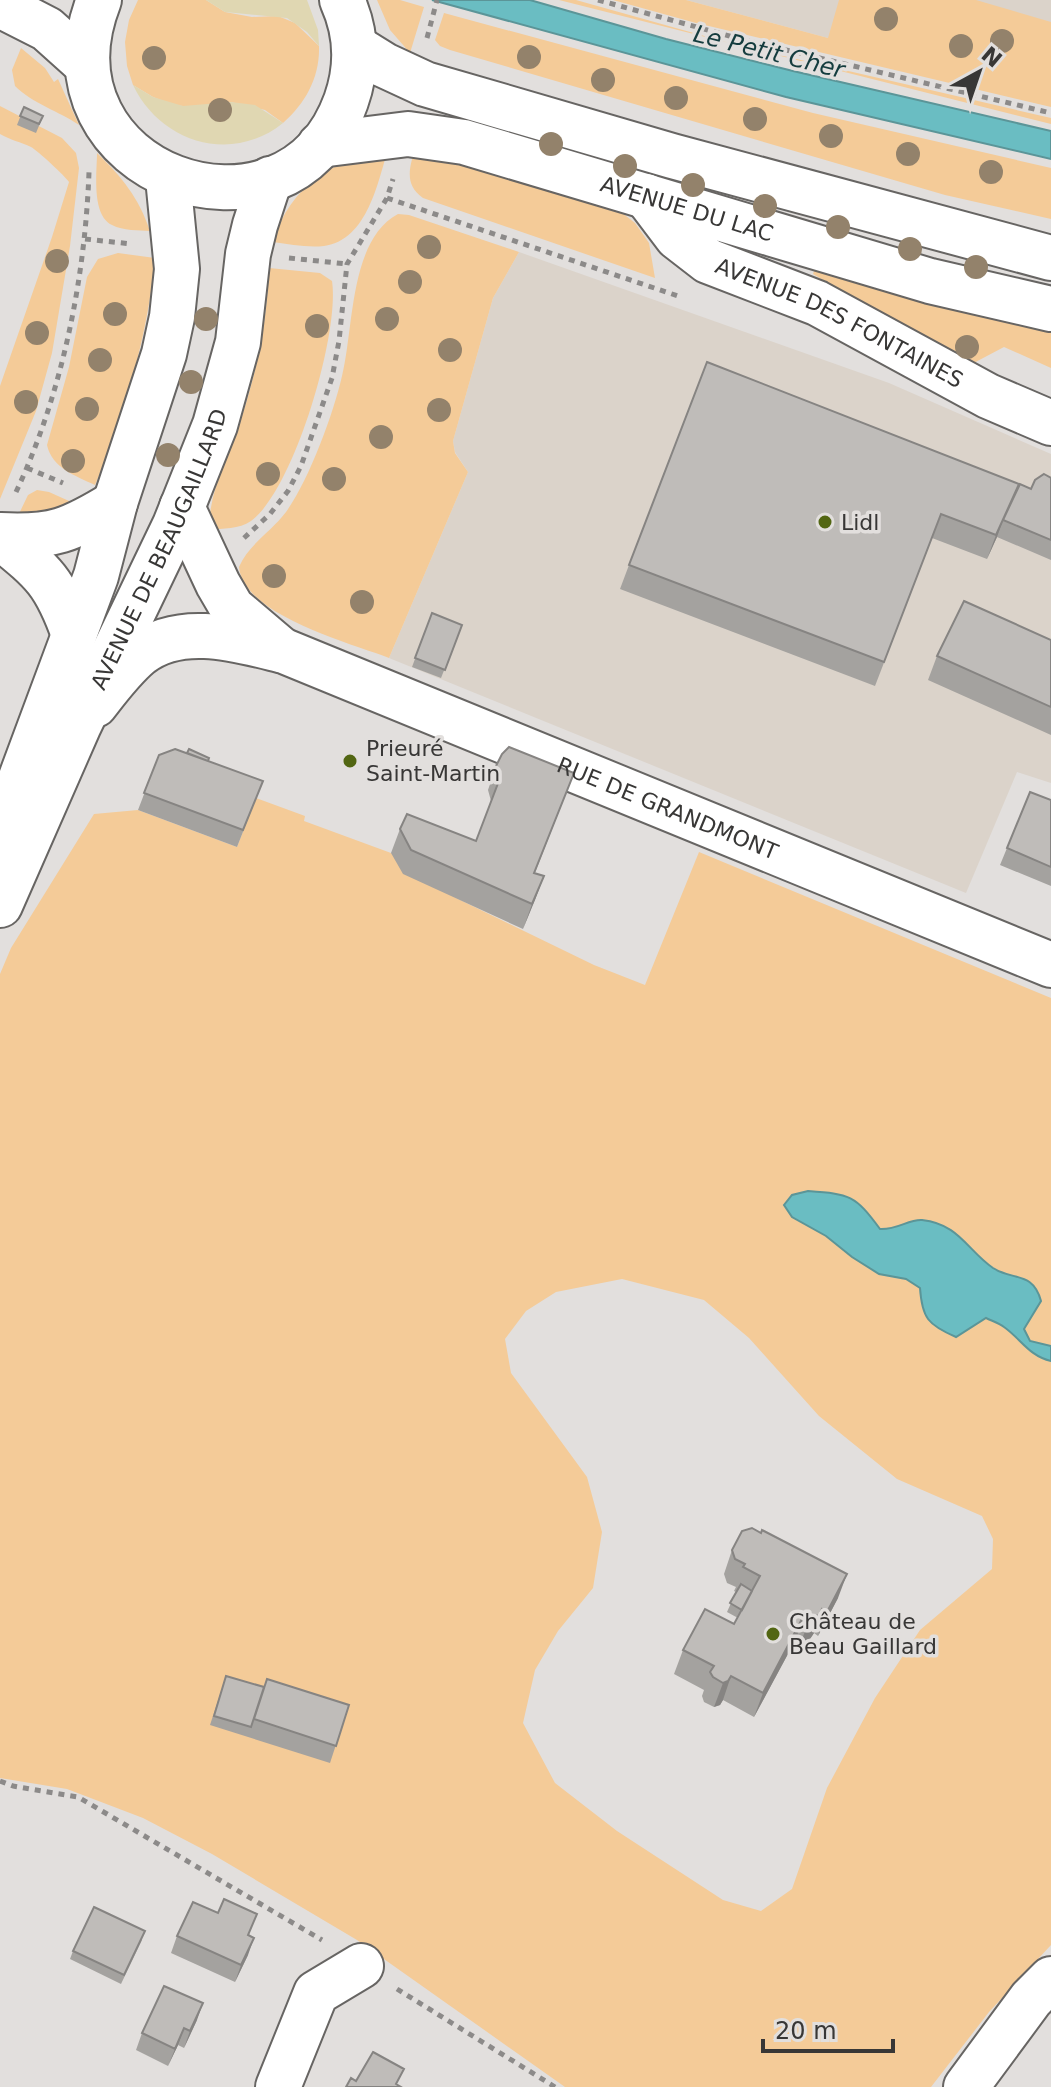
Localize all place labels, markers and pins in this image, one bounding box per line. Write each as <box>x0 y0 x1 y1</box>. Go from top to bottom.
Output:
place label: Lidl <box>841 510 879 535</box>
marker: Lidl <box>816 513 834 531</box>
place label: Prieuré Saint-Martin <box>366 736 500 786</box>
marker: Prieuré Saint-Martin <box>341 752 359 770</box>
place label: Château de Beau Gaillard <box>789 1609 937 1659</box>
marker: Château de Beau Gaillard <box>764 1625 782 1643</box>

